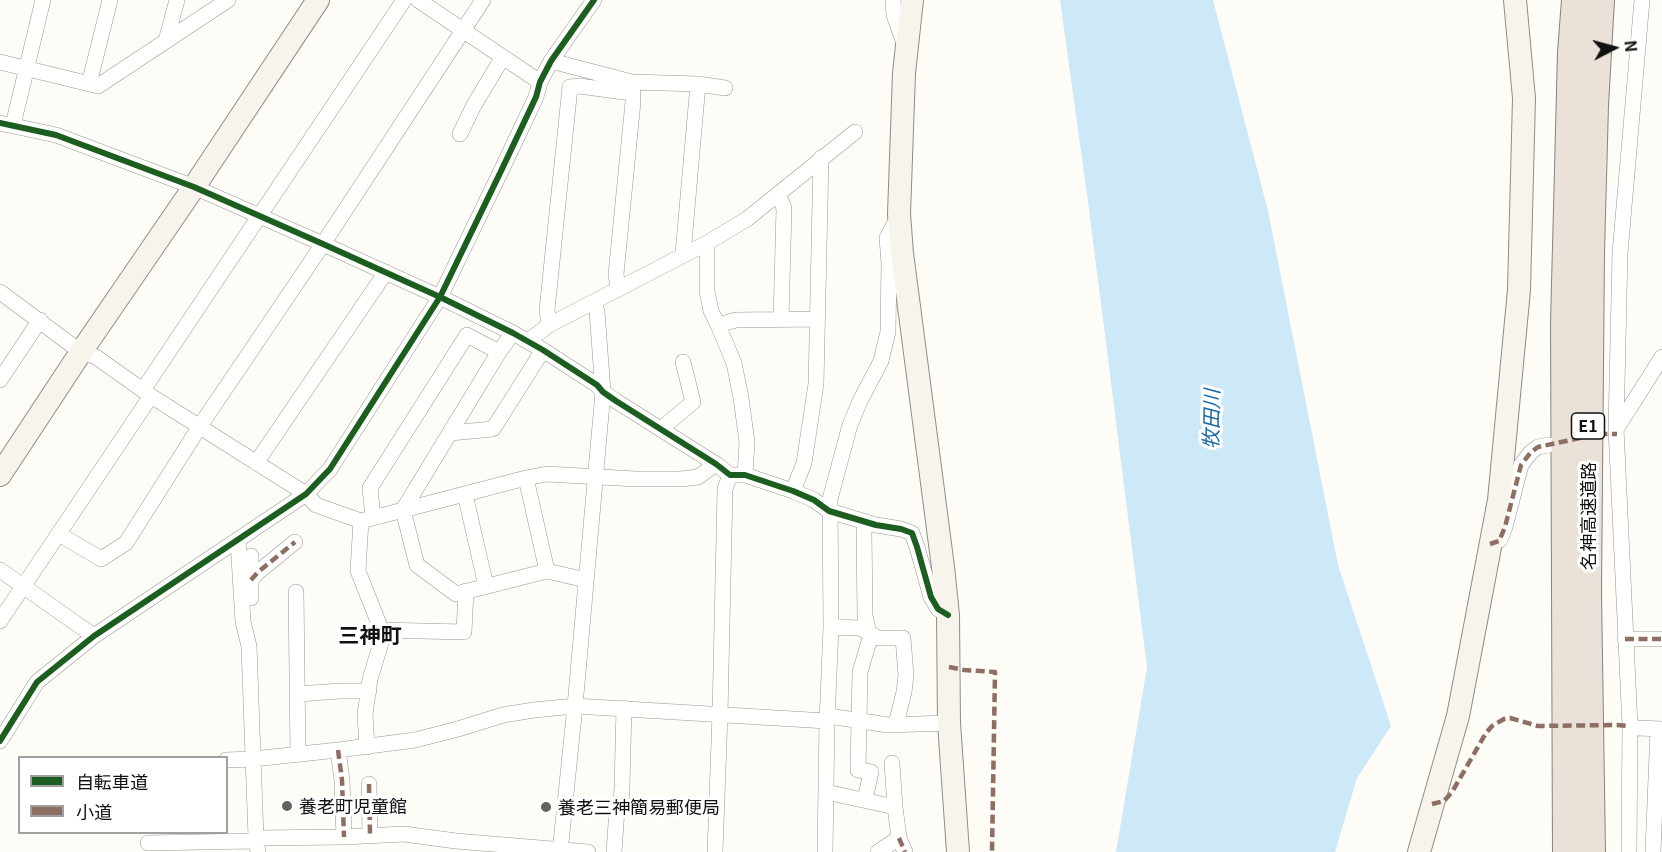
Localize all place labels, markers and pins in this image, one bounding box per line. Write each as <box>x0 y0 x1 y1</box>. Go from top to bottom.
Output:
place label: 養老町児童館 <box>299 795 407 817</box>
place label: 養老三神簡易郵便局 <box>558 796 720 818</box>
marker: 養老町児童館 <box>280 799 294 813</box>
marker: 養老三神簡易郵便局 <box>539 800 553 814</box>

